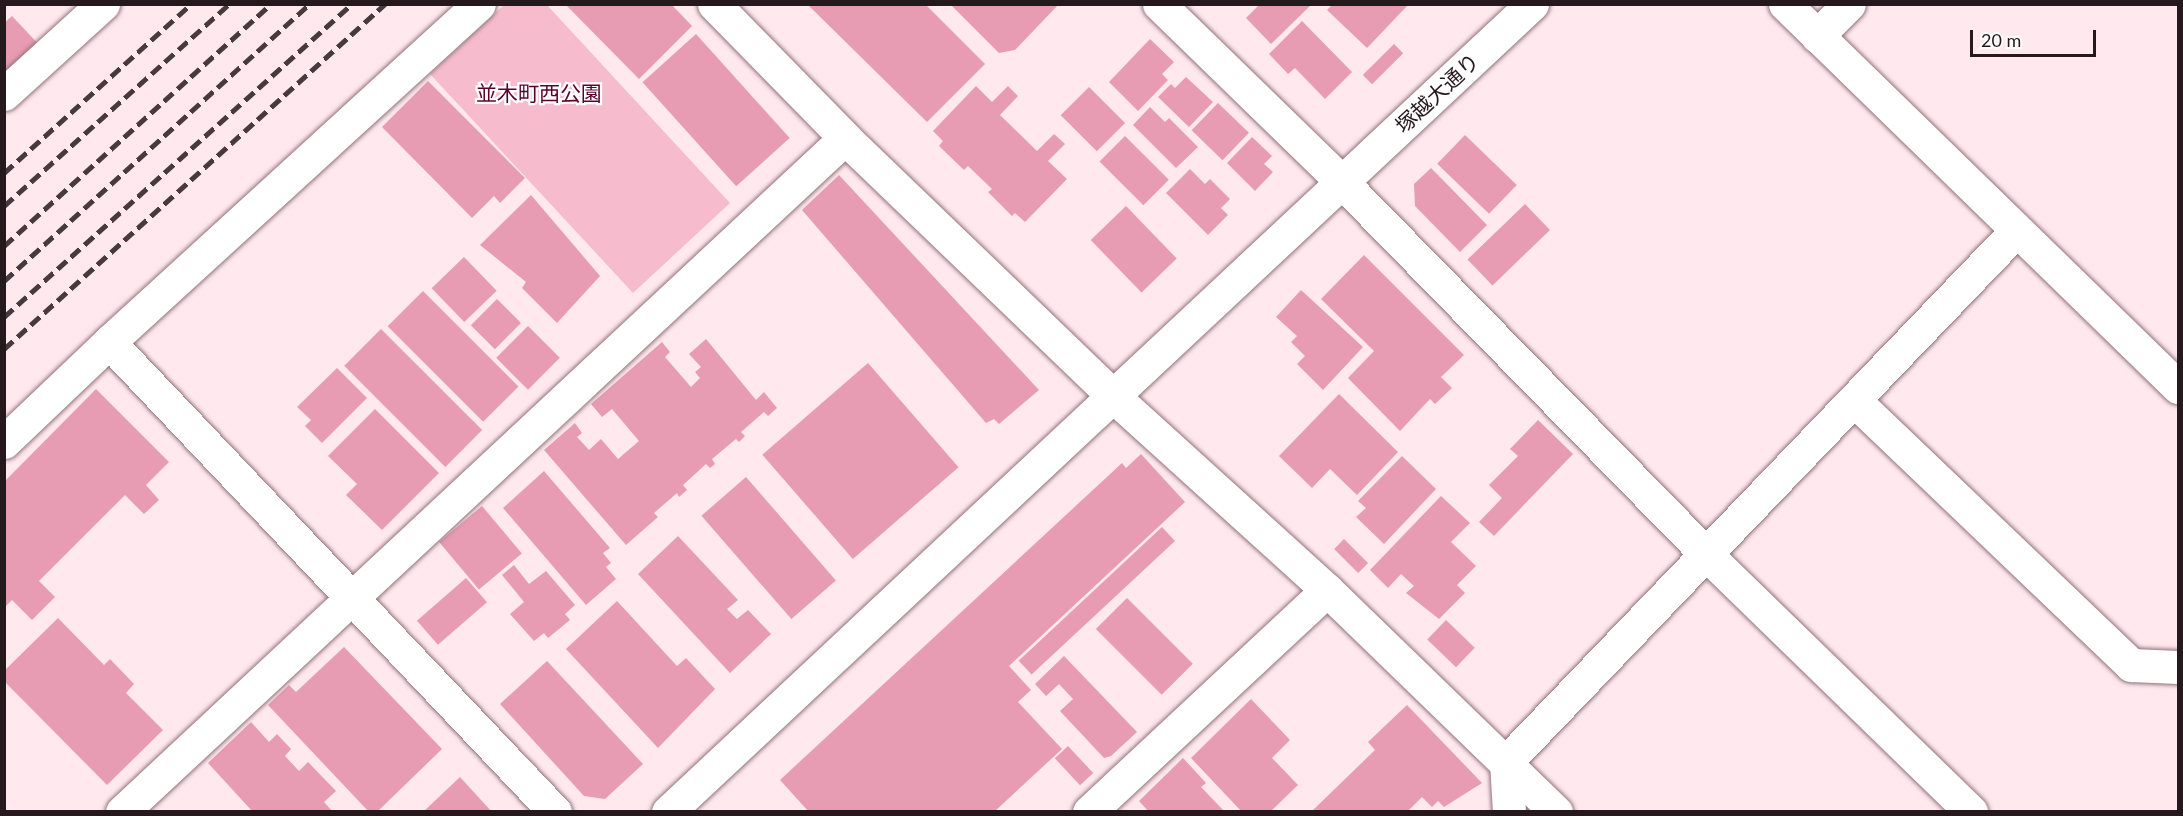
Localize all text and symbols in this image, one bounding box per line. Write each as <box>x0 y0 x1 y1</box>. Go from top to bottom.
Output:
scale bar <box>1973 18 2099 56</box>
text: 20 m <box>1981 29 2021 51</box>
street label: 塚越大通り <box>1390 48 1484 138</box>
park label: 並木町西公園 <box>476 80 602 106</box>

